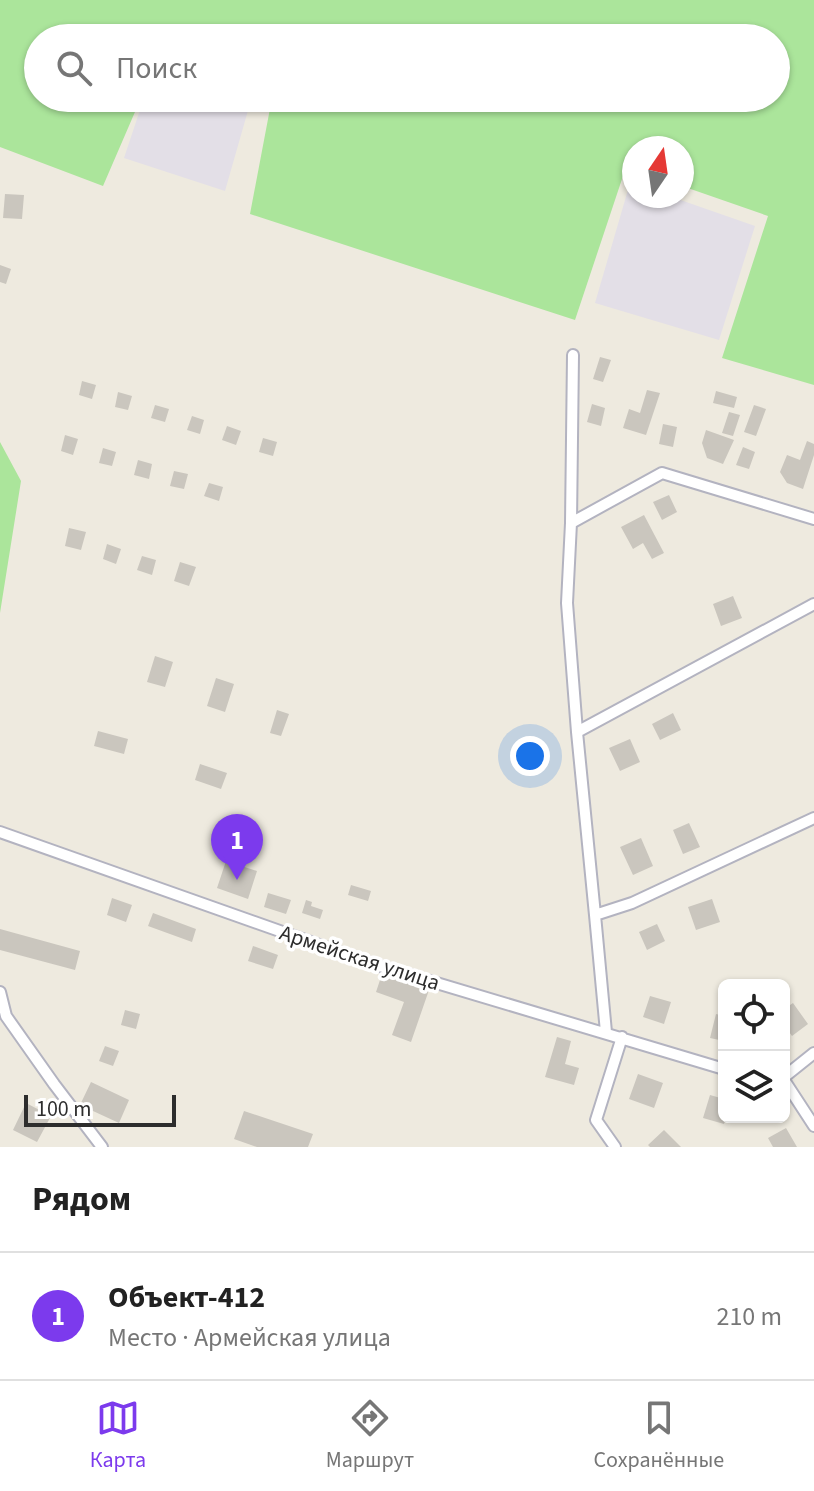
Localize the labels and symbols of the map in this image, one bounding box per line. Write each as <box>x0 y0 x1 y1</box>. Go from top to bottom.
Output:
north arrow <box>622 136 694 208</box>
your location <box>510 736 550 776</box>
pin: 1 <box>211 814 263 880</box>
street label: Армейская улица <box>276 917 444 999</box>
scale bar <box>24 1091 176 1127</box>

